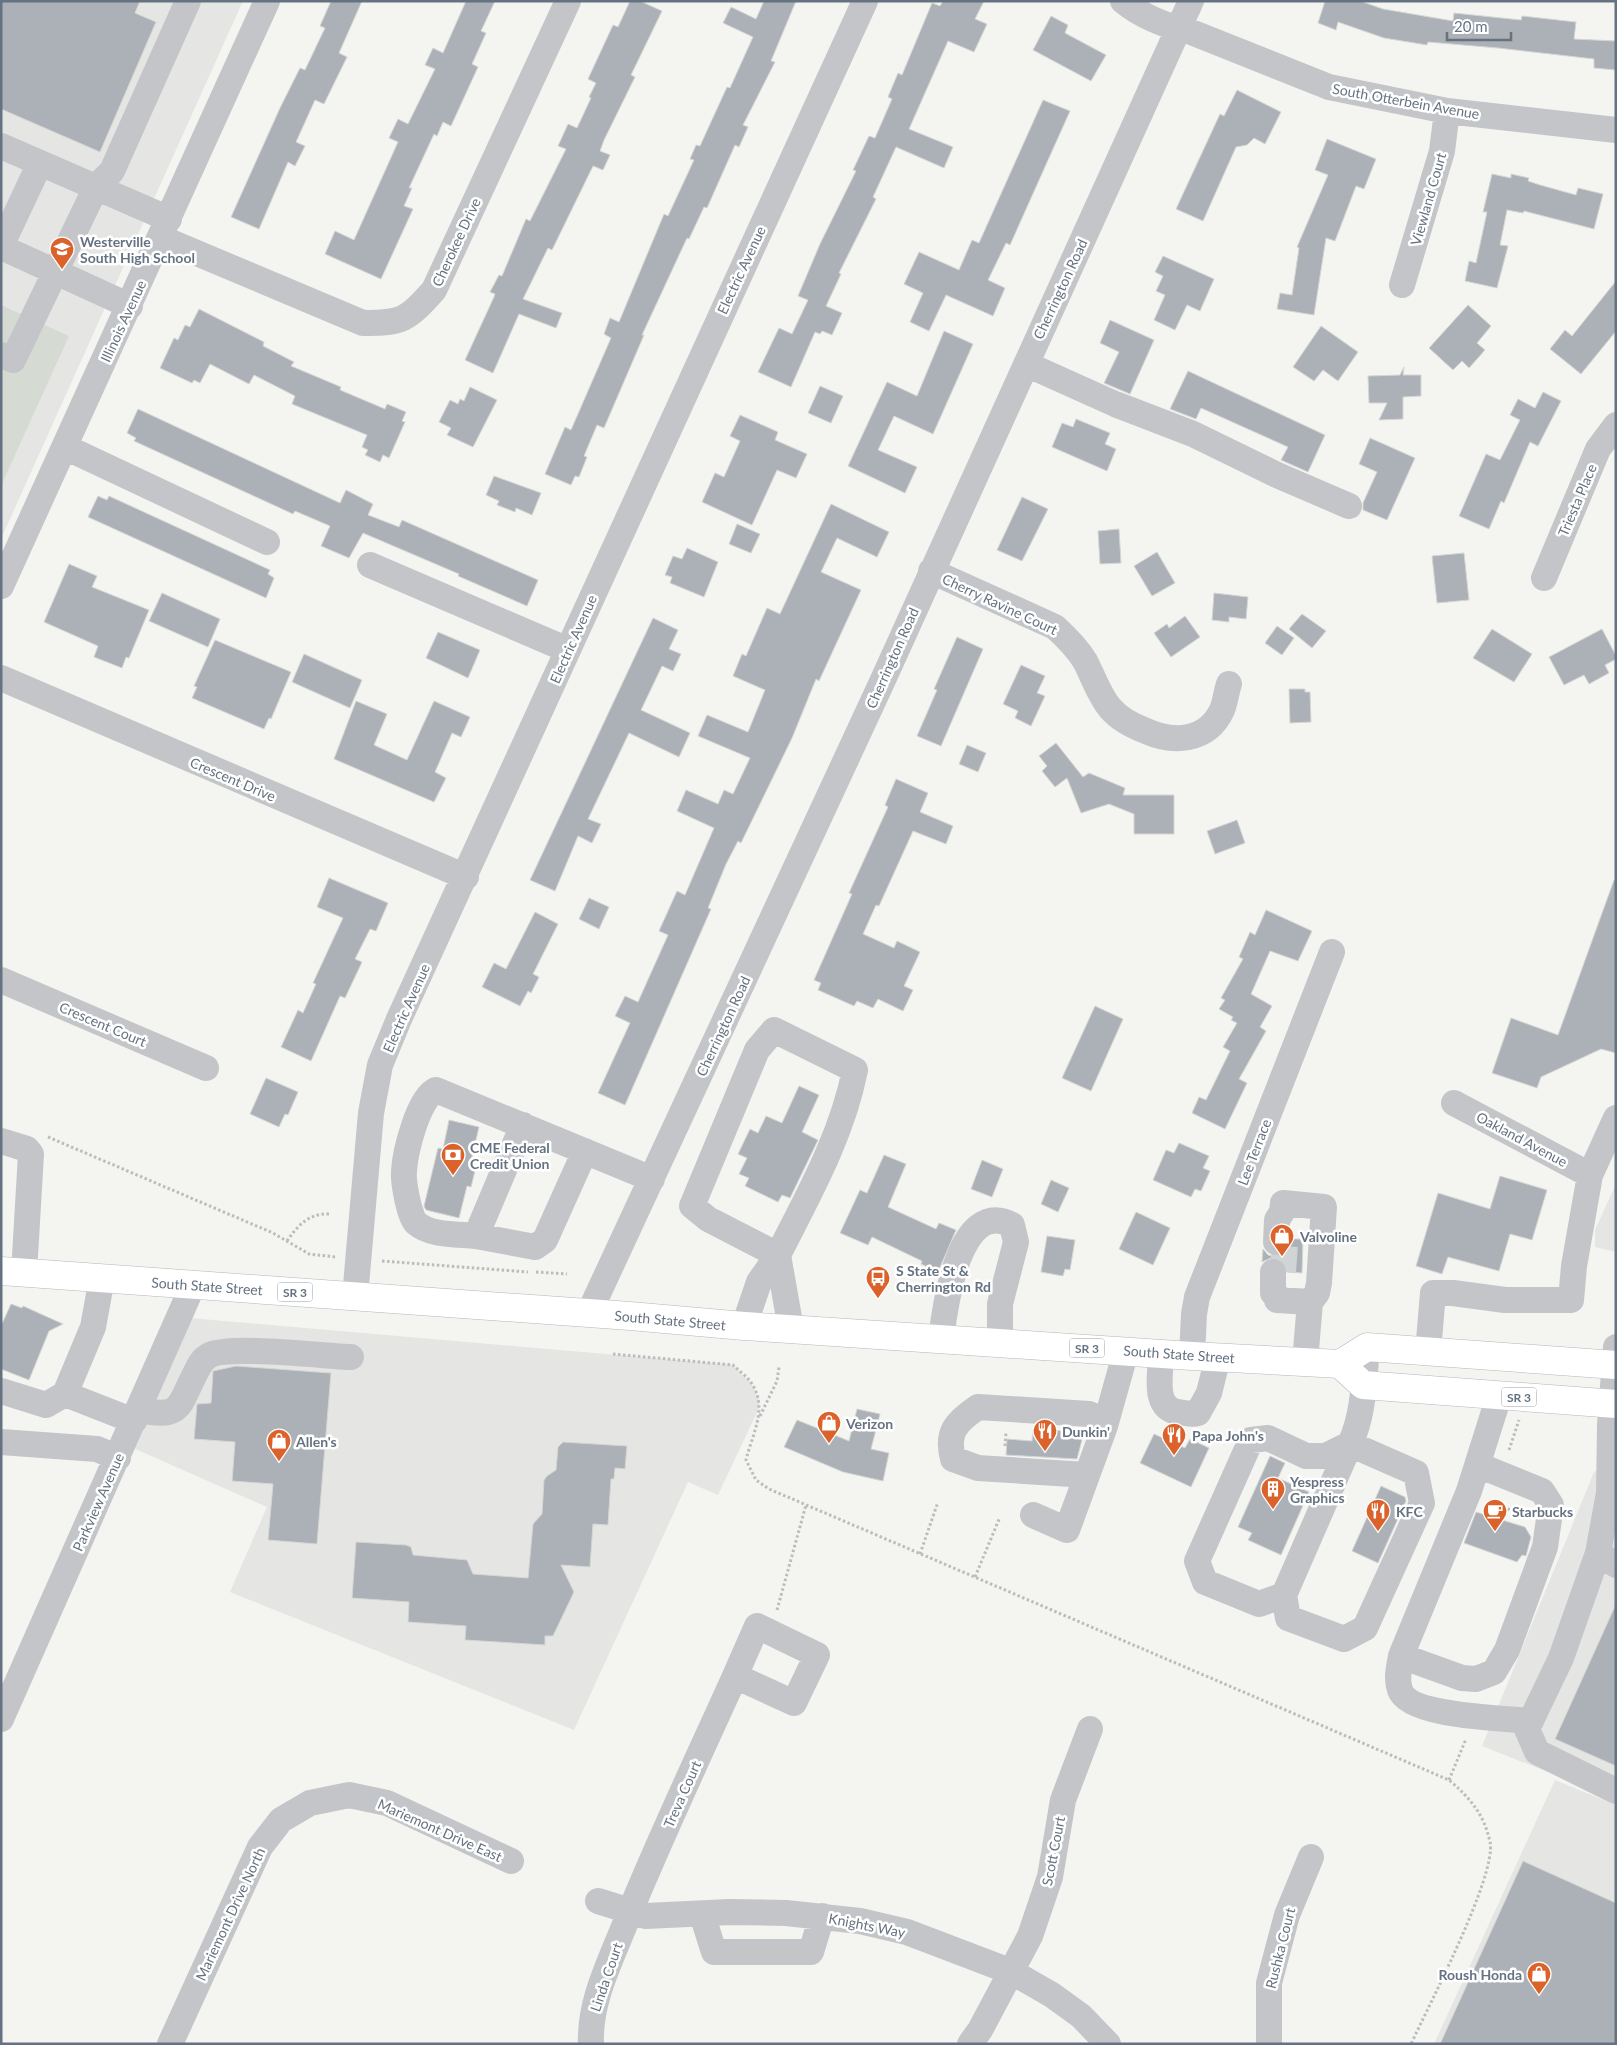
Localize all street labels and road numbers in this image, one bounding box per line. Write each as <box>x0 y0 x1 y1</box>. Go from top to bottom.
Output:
street label: South Otterbein Avenue <box>1331 80 1481 122</box>
street label: Viewland Court <box>1407 151 1449 247</box>
street label: Cherokee Drive <box>428 195 484 289</box>
street label: Electric Avenue <box>713 223 769 317</box>
street label: Cherrington Road <box>1029 236 1091 342</box>
street label: Illinois Avenue <box>97 277 149 365</box>
street label: Triesta Place <box>1554 461 1600 539</box>
street label: Cherry Ravine Court <box>940 570 1060 638</box>
street label: Electric Avenue <box>546 592 600 686</box>
street label: Cherrington Road <box>862 605 922 711</box>
street label: Crescent Drive <box>188 753 278 805</box>
street label: Electric Avenue <box>379 961 433 1055</box>
street label: Cherrington Road <box>692 973 754 1079</box>
street label: Crescent Court <box>57 998 149 1050</box>
street label: Oakland Avenue <box>1474 1108 1570 1170</box>
street label: Lee Terrace <box>1234 1116 1274 1188</box>
street label: South State Street <box>151 1274 263 1298</box>
road number: SR 3 <box>278 1282 312 1301</box>
street label: South State Street <box>614 1307 726 1333</box>
road number: SR 3 <box>1070 1339 1104 1358</box>
street label: South State Street <box>1123 1342 1235 1366</box>
road number: SR 3 <box>1502 1388 1536 1406</box>
street label: Parkview Avenue <box>69 1450 127 1554</box>
street label: Treva Court <box>660 1758 704 1830</box>
street label: Mariemont Drive East <box>375 1795 505 1865</box>
street label: Scott Court <box>1038 1815 1068 1887</box>
street label: Mariemont Drive North <box>192 1845 268 1983</box>
street label: Rushka Court <box>1262 1906 1298 1990</box>
street label: Knights Way <box>827 1909 907 1941</box>
street label: Linda Court <box>586 1940 626 2014</box>

